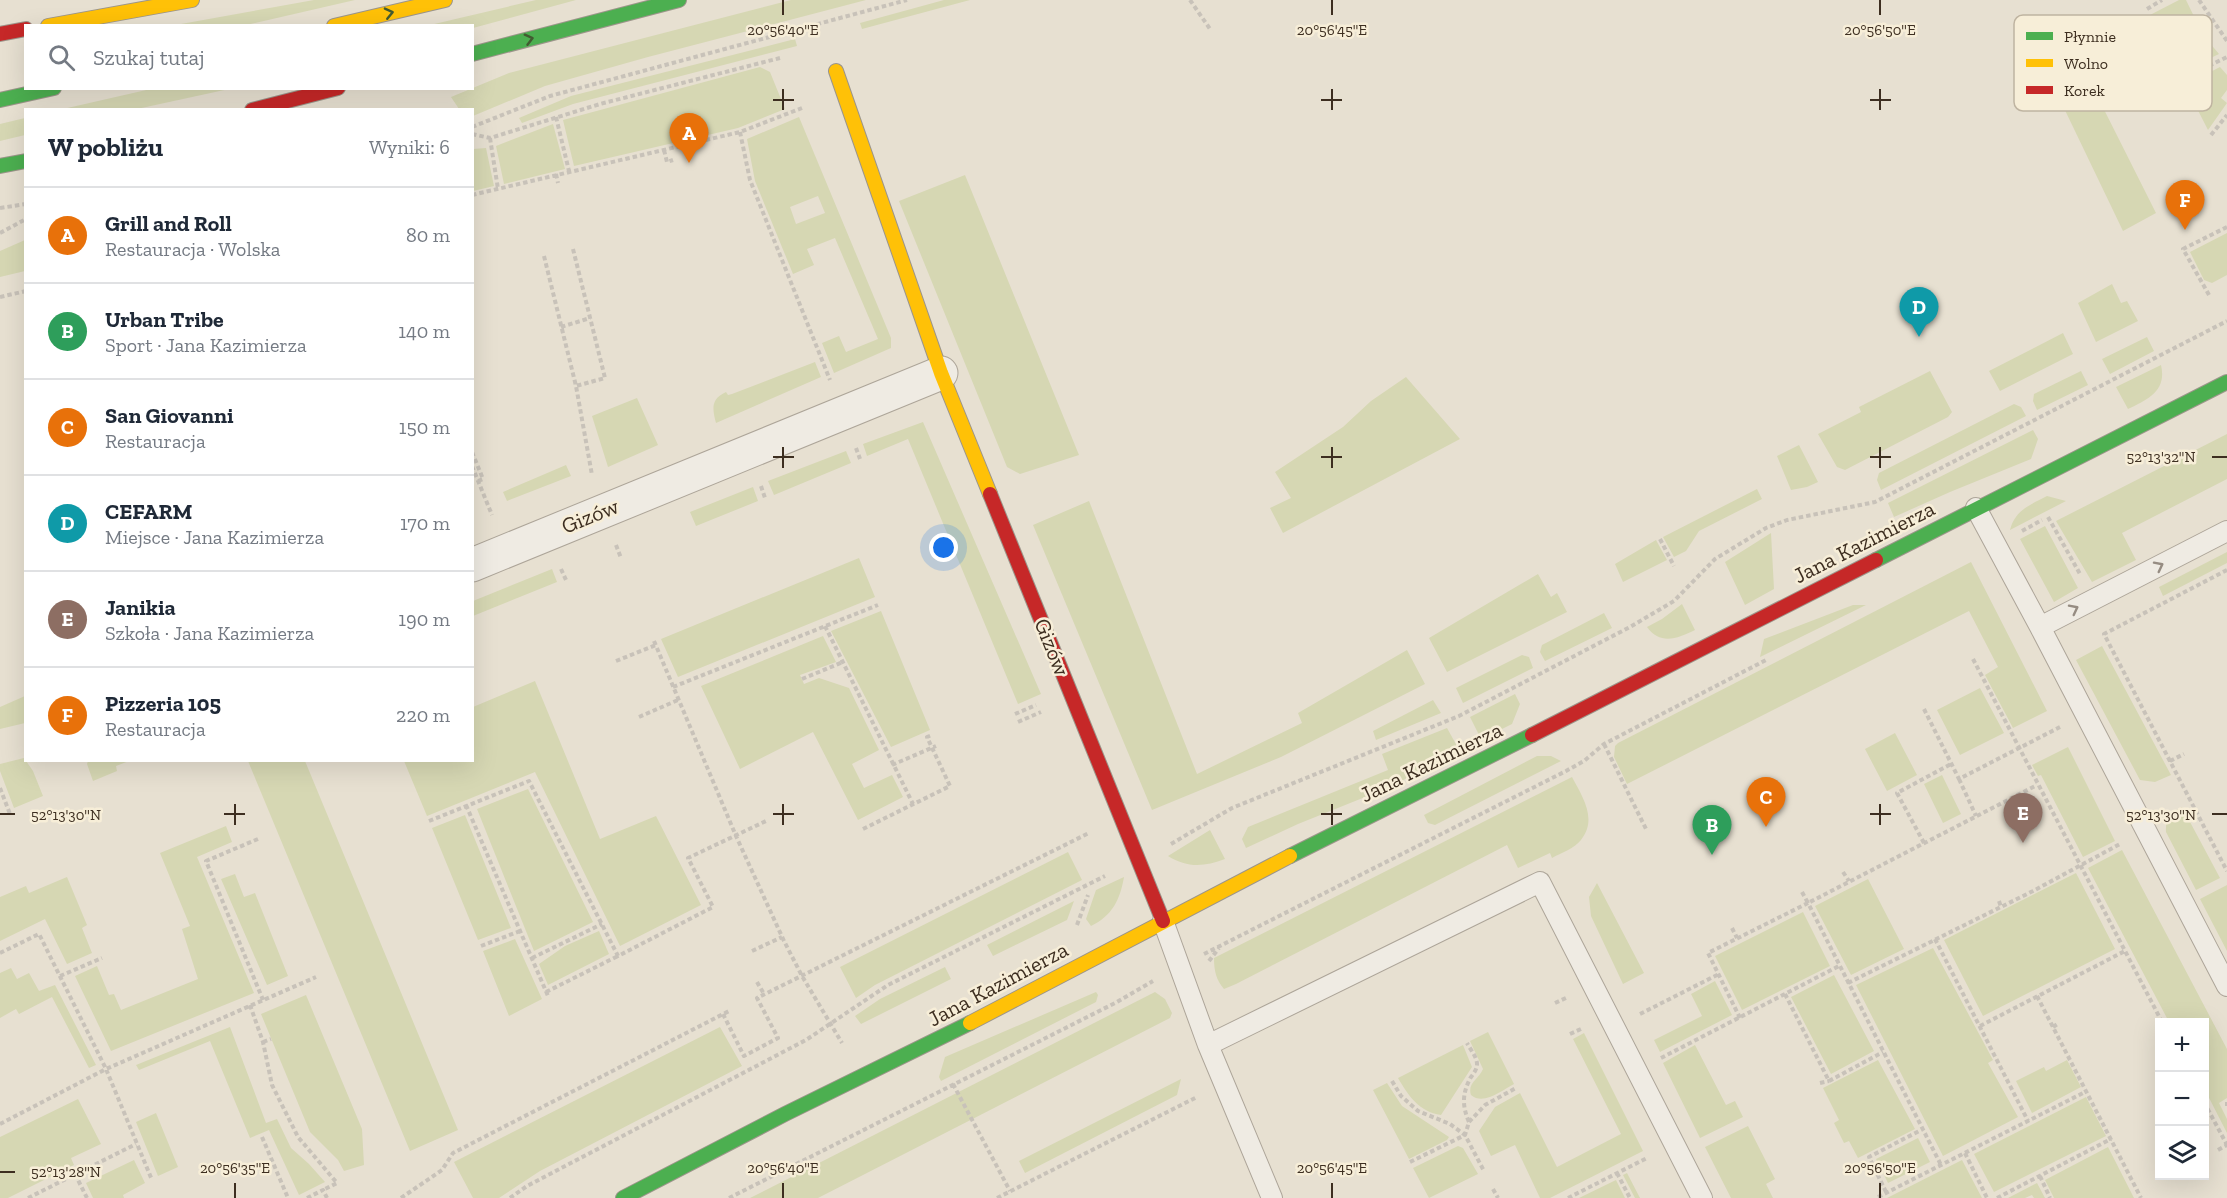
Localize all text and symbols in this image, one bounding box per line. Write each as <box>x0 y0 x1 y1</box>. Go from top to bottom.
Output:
one-way arrow <box>384 7 394 20</box>
legend <box>2014 15 2212 111</box>
text: 20°56'40"E <box>747 21 819 39</box>
text: 20°56'45"E <box>1297 21 1367 39</box>
text: 20°56'50"E <box>1844 21 1916 39</box>
search box <box>24 24 474 90</box>
text: Płynnie <box>2064 27 2116 46</box>
one-way arrow <box>524 34 534 47</box>
icon: search <box>45 41 78 74</box>
text: Szukaj tutaj <box>93 44 205 71</box>
text: Wolno <box>2064 54 2108 73</box>
text: Korek <box>2064 81 2105 100</box>
pin: A <box>670 114 708 163</box>
text: W pobliżu <box>48 131 163 163</box>
text: Wyniki: 6 <box>369 135 450 159</box>
pin: F <box>2166 180 2204 230</box>
text: Grill and Roll <box>105 210 232 237</box>
text: A <box>61 223 74 247</box>
text: 80 m <box>406 223 450 247</box>
text: Restauracja · Wolska <box>105 237 281 261</box>
pin: D <box>1900 288 1938 337</box>
text: Urban Tribe <box>105 306 224 333</box>
text: B <box>61 319 74 343</box>
text: 140 m <box>398 319 450 343</box>
text: Sport · Jana Kazimierza <box>105 333 307 357</box>
text: San Giovanni <box>105 402 234 429</box>
text: C <box>61 415 74 439</box>
text: 150 m <box>399 415 450 439</box>
text: Restauracja <box>105 429 206 453</box>
text: 52°13'32"N <box>2126 448 2196 466</box>
street label: Gizów <box>557 492 623 540</box>
street label: Jana Kazimierza <box>1789 495 1940 589</box>
text: CEFARM <box>105 498 192 525</box>
text: D <box>61 511 74 535</box>
text: 170 m <box>400 511 450 535</box>
text: Miejsce · Jana Kazimierza <box>105 525 324 549</box>
your location <box>929 533 958 562</box>
one-way arrow <box>2153 562 2164 573</box>
text: Janikia <box>105 594 176 621</box>
one-way arrow <box>2067 605 2078 617</box>
text: E <box>62 607 73 631</box>
text: 190 m <box>398 607 450 631</box>
street label: Gizów <box>1028 614 1076 680</box>
text: Szkoła · Jana Kazimierza <box>105 621 314 645</box>
text: Pizzeria 105 <box>105 690 221 717</box>
text: F <box>62 703 73 727</box>
text: 220 m <box>396 703 450 727</box>
street label: Jana Kazimierza <box>1355 716 1507 808</box>
text: Restauracja <box>105 717 206 741</box>
pin: C <box>1746 778 1786 827</box>
pin: E <box>2004 794 2042 843</box>
text: 52°13'30"N <box>31 806 101 824</box>
pin: B <box>1692 806 1732 855</box>
text: 52°13'30"N <box>2126 806 2196 824</box>
street label: Jana Kazimierza <box>923 936 1073 1032</box>
map controls <box>2155 1018 2209 1180</box>
button: + <box>2155 1018 2209 1072</box>
button: − <box>2155 1072 2209 1126</box>
button: layers <box>2155 1126 2209 1180</box>
text: 20°56'35"E <box>200 1159 270 1177</box>
text: 20°56'40"E <box>747 1159 819 1177</box>
text: 20°56'45"E <box>1297 1159 1367 1177</box>
text: 20°56'50"E <box>1844 1159 1916 1177</box>
text: 52°13'28"N <box>31 1163 101 1181</box>

